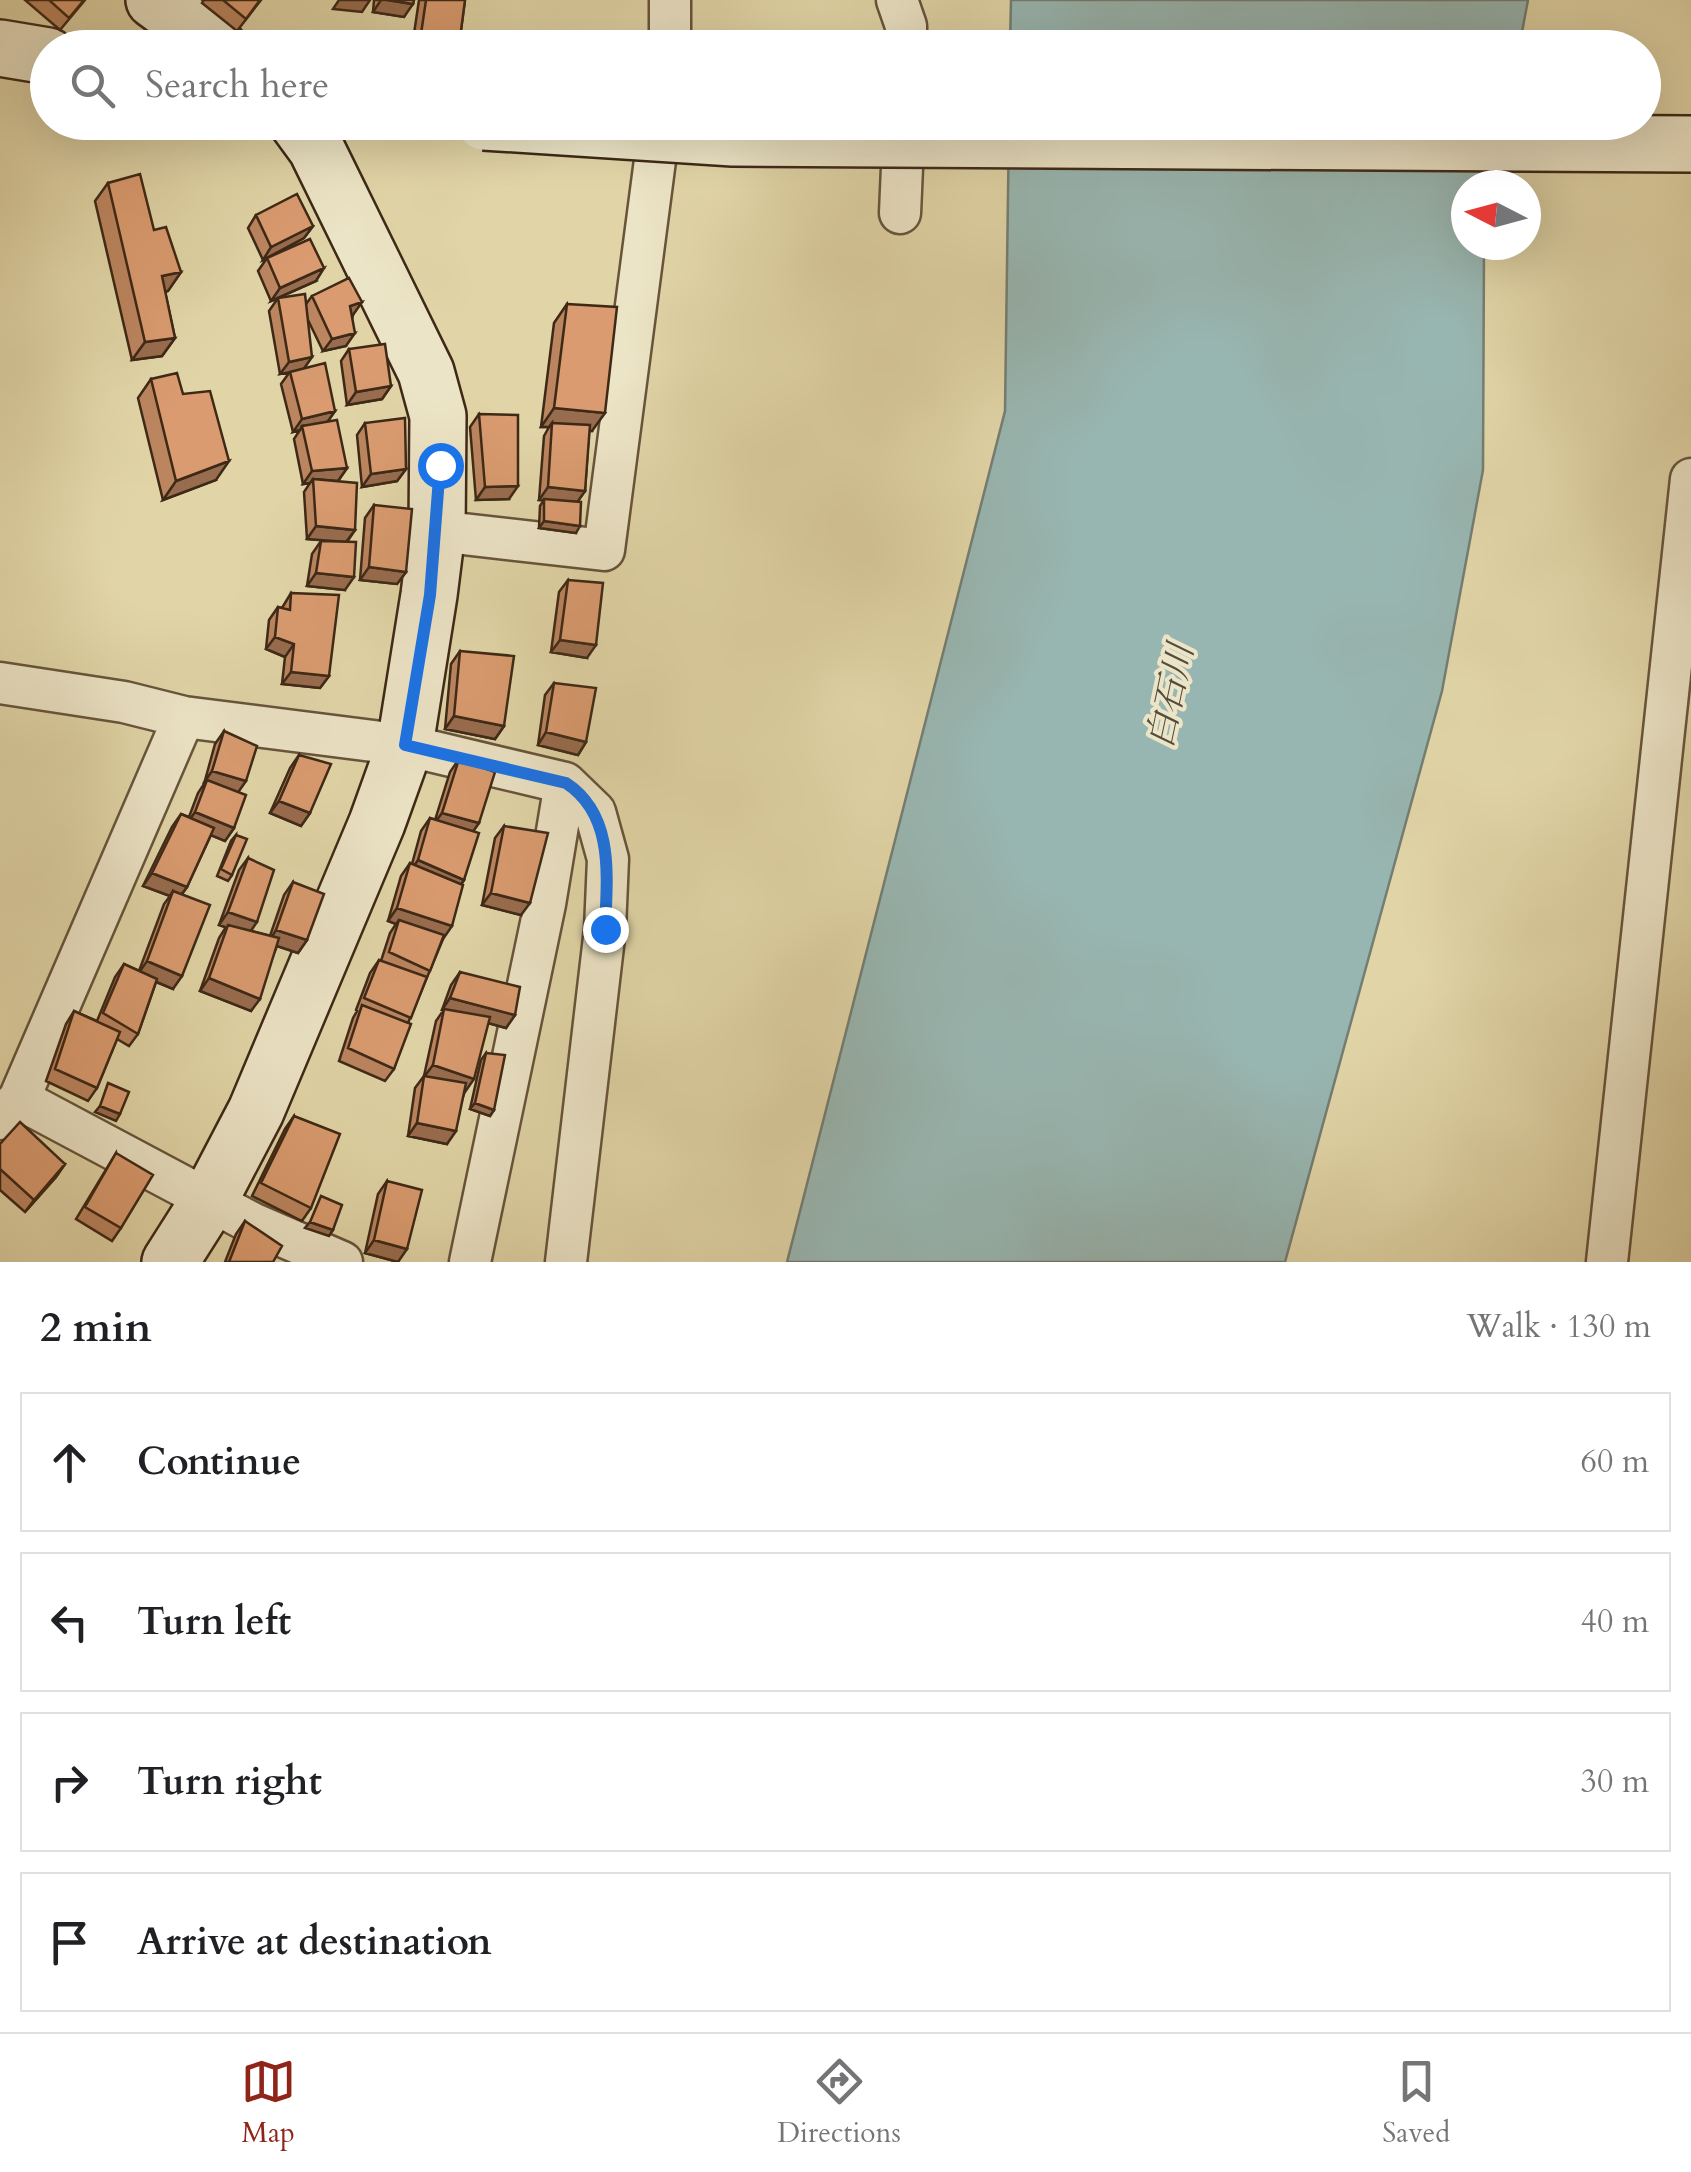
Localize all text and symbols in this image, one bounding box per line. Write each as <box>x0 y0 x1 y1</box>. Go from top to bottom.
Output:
search box <box>30 30 1661 140</box>
icon: search <box>65 58 120 113</box>
text: Search here <box>145 59 329 111</box>
north arrow <box>1451 170 1541 260</box>
route start <box>418 443 464 489</box>
water label: 白石川 <box>1137 636 1206 753</box>
route end <box>583 907 629 953</box>
text: 2 min <box>40 1299 152 1356</box>
text: Walk · 130 m <box>1466 1305 1651 1349</box>
icon: ahead <box>42 1435 97 1490</box>
text: Continue <box>137 1436 301 1488</box>
text: 60 m <box>1581 1440 1649 1484</box>
icon: left <box>42 1595 97 1650</box>
text: Turn left <box>137 1596 291 1648</box>
text: 40 m <box>1581 1600 1649 1644</box>
icon: right <box>42 1755 97 1810</box>
text: Turn right <box>137 1756 322 1808</box>
text: 30 m <box>1581 1760 1649 1804</box>
icon: arrive <box>42 1915 97 1970</box>
text: Arrive at destination <box>137 1916 492 1968</box>
tab: Map <box>241 2054 296 2152</box>
tab: Directions <box>777 2054 901 2152</box>
tab: Saved <box>1382 2054 1450 2152</box>

